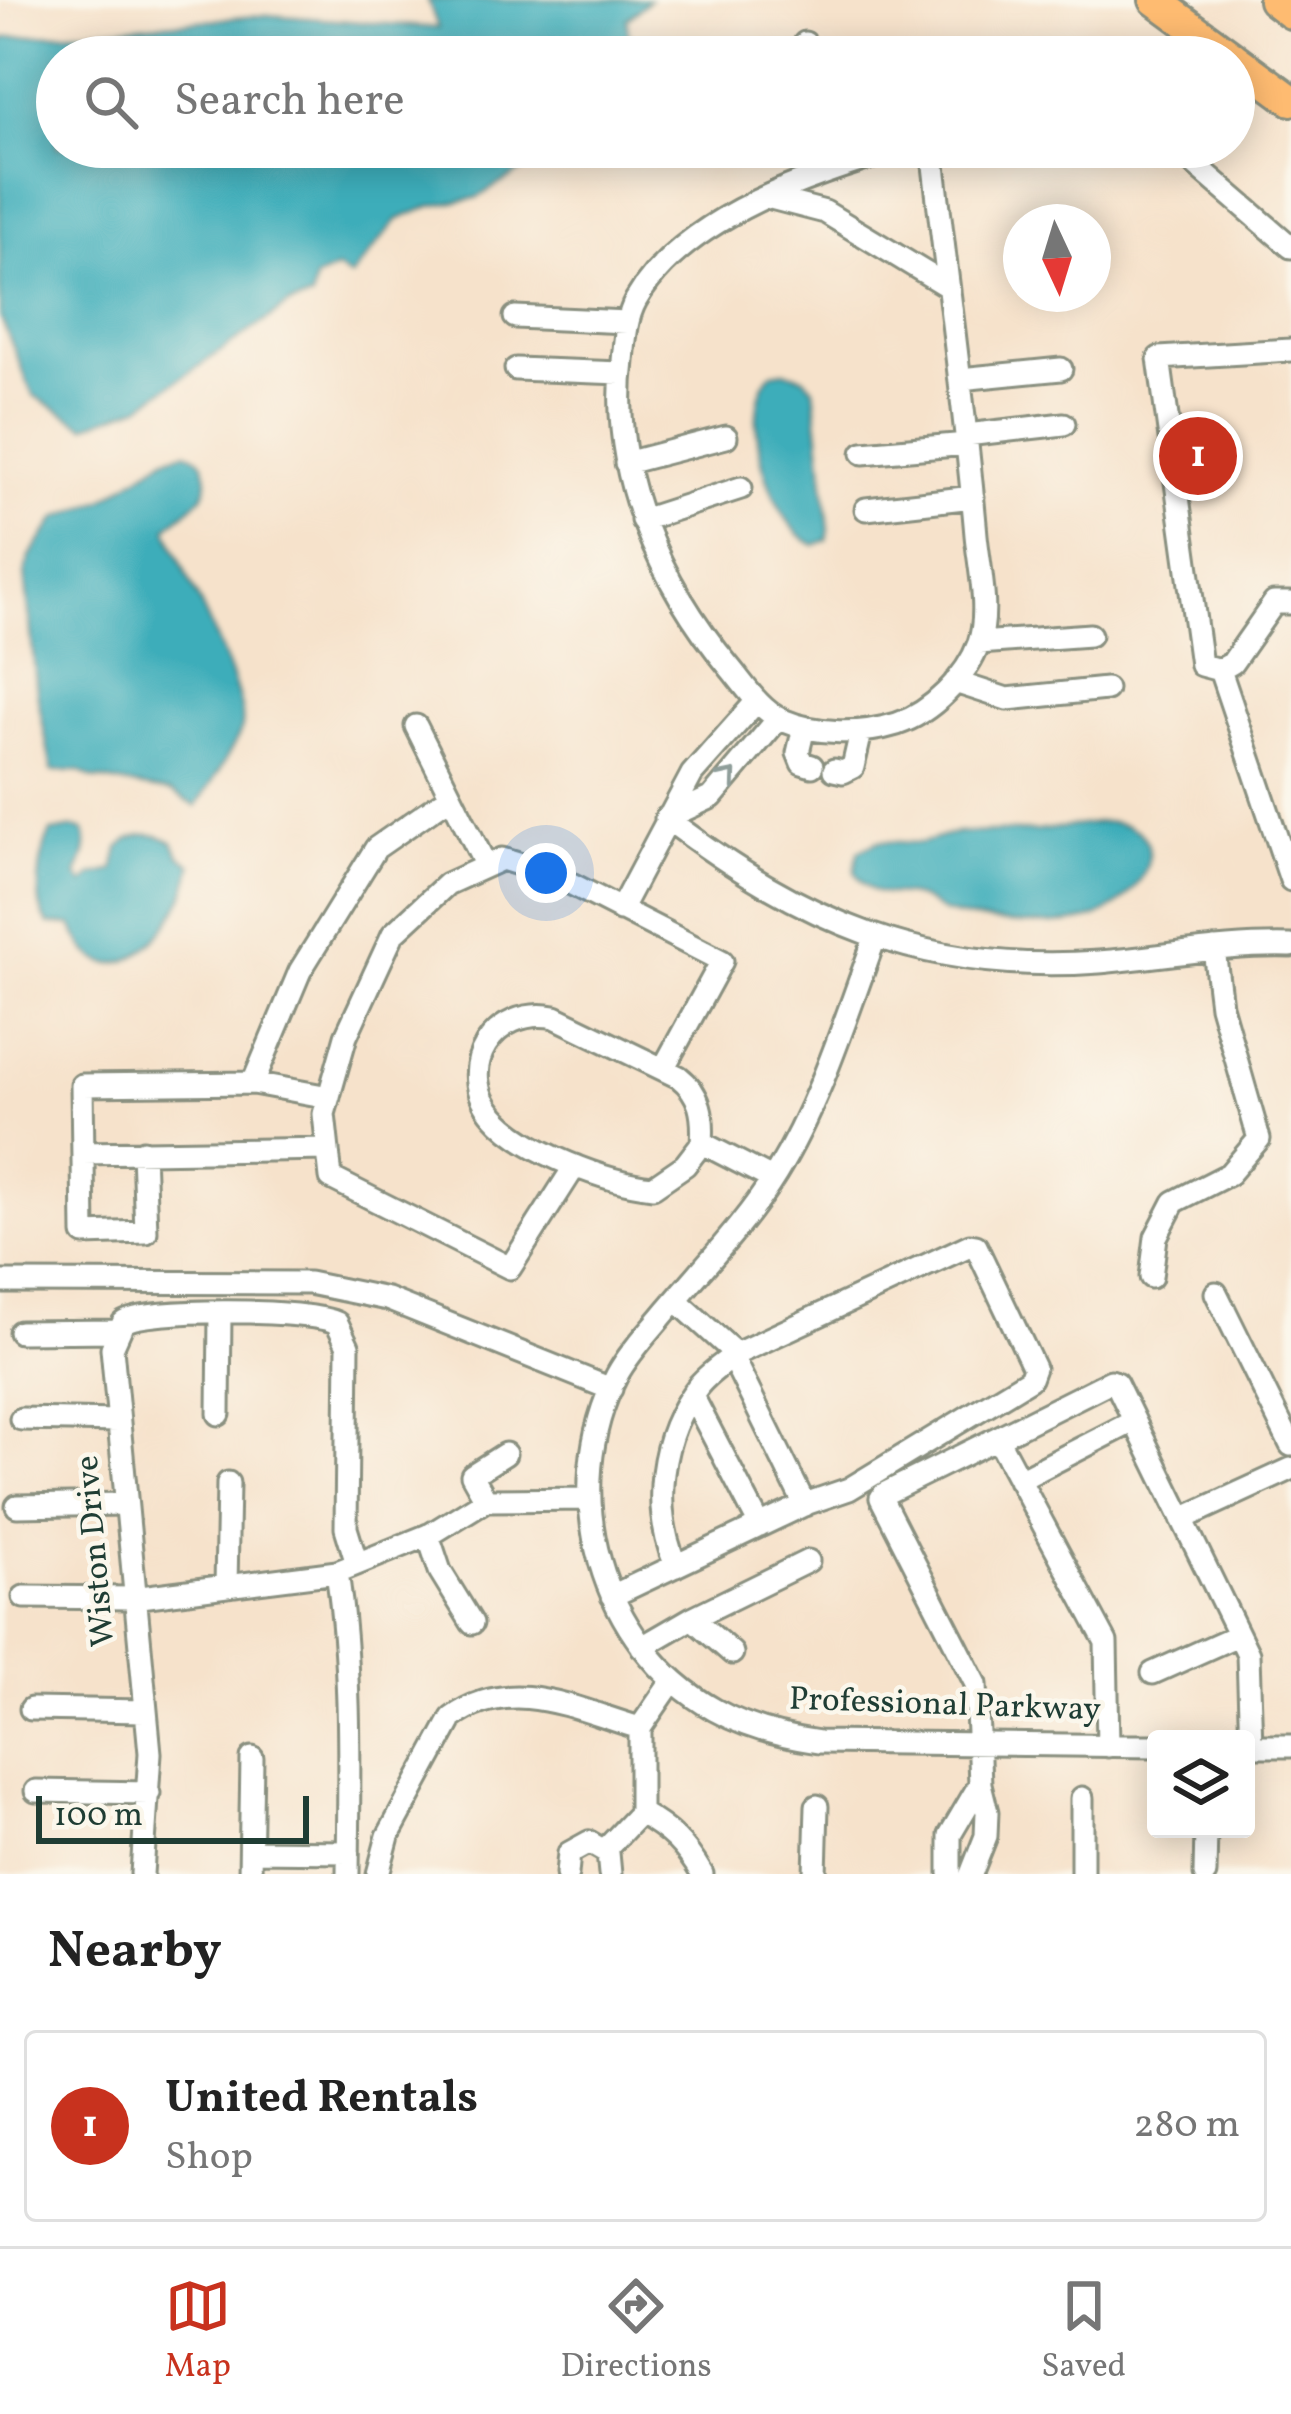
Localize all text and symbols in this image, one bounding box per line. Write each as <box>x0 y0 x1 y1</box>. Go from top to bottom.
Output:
search box <box>36 36 1255 168</box>
icon: search <box>78 69 144 135</box>
text: Search here <box>174 71 405 134</box>
north arrow <box>1003 204 1111 312</box>
pin: 1 <box>1159 411 1237 501</box>
one-way arrow <box>714 769 736 791</box>
your location <box>516 843 576 903</box>
street label: Wiston Drive <box>66 1453 128 1649</box>
street label: Professional Parkway <box>788 1678 1102 1734</box>
map controls <box>1147 1730 1255 1838</box>
button: layers <box>1147 1730 1255 1838</box>
scale bar <box>36 1790 309 1843</box>
text: 100 m <box>54 1794 143 1840</box>
text: Nearby <box>48 1917 222 1988</box>
text: United Rentals <box>165 2068 478 2131</box>
text: 1 <box>82 2099 98 2153</box>
text: 280 m <box>1133 2099 1240 2153</box>
text: Shop <box>165 2131 253 2185</box>
tab: Map <box>165 2273 231 2391</box>
tab: Directions <box>560 2273 712 2391</box>
tab: Saved <box>1041 2273 1126 2391</box>

